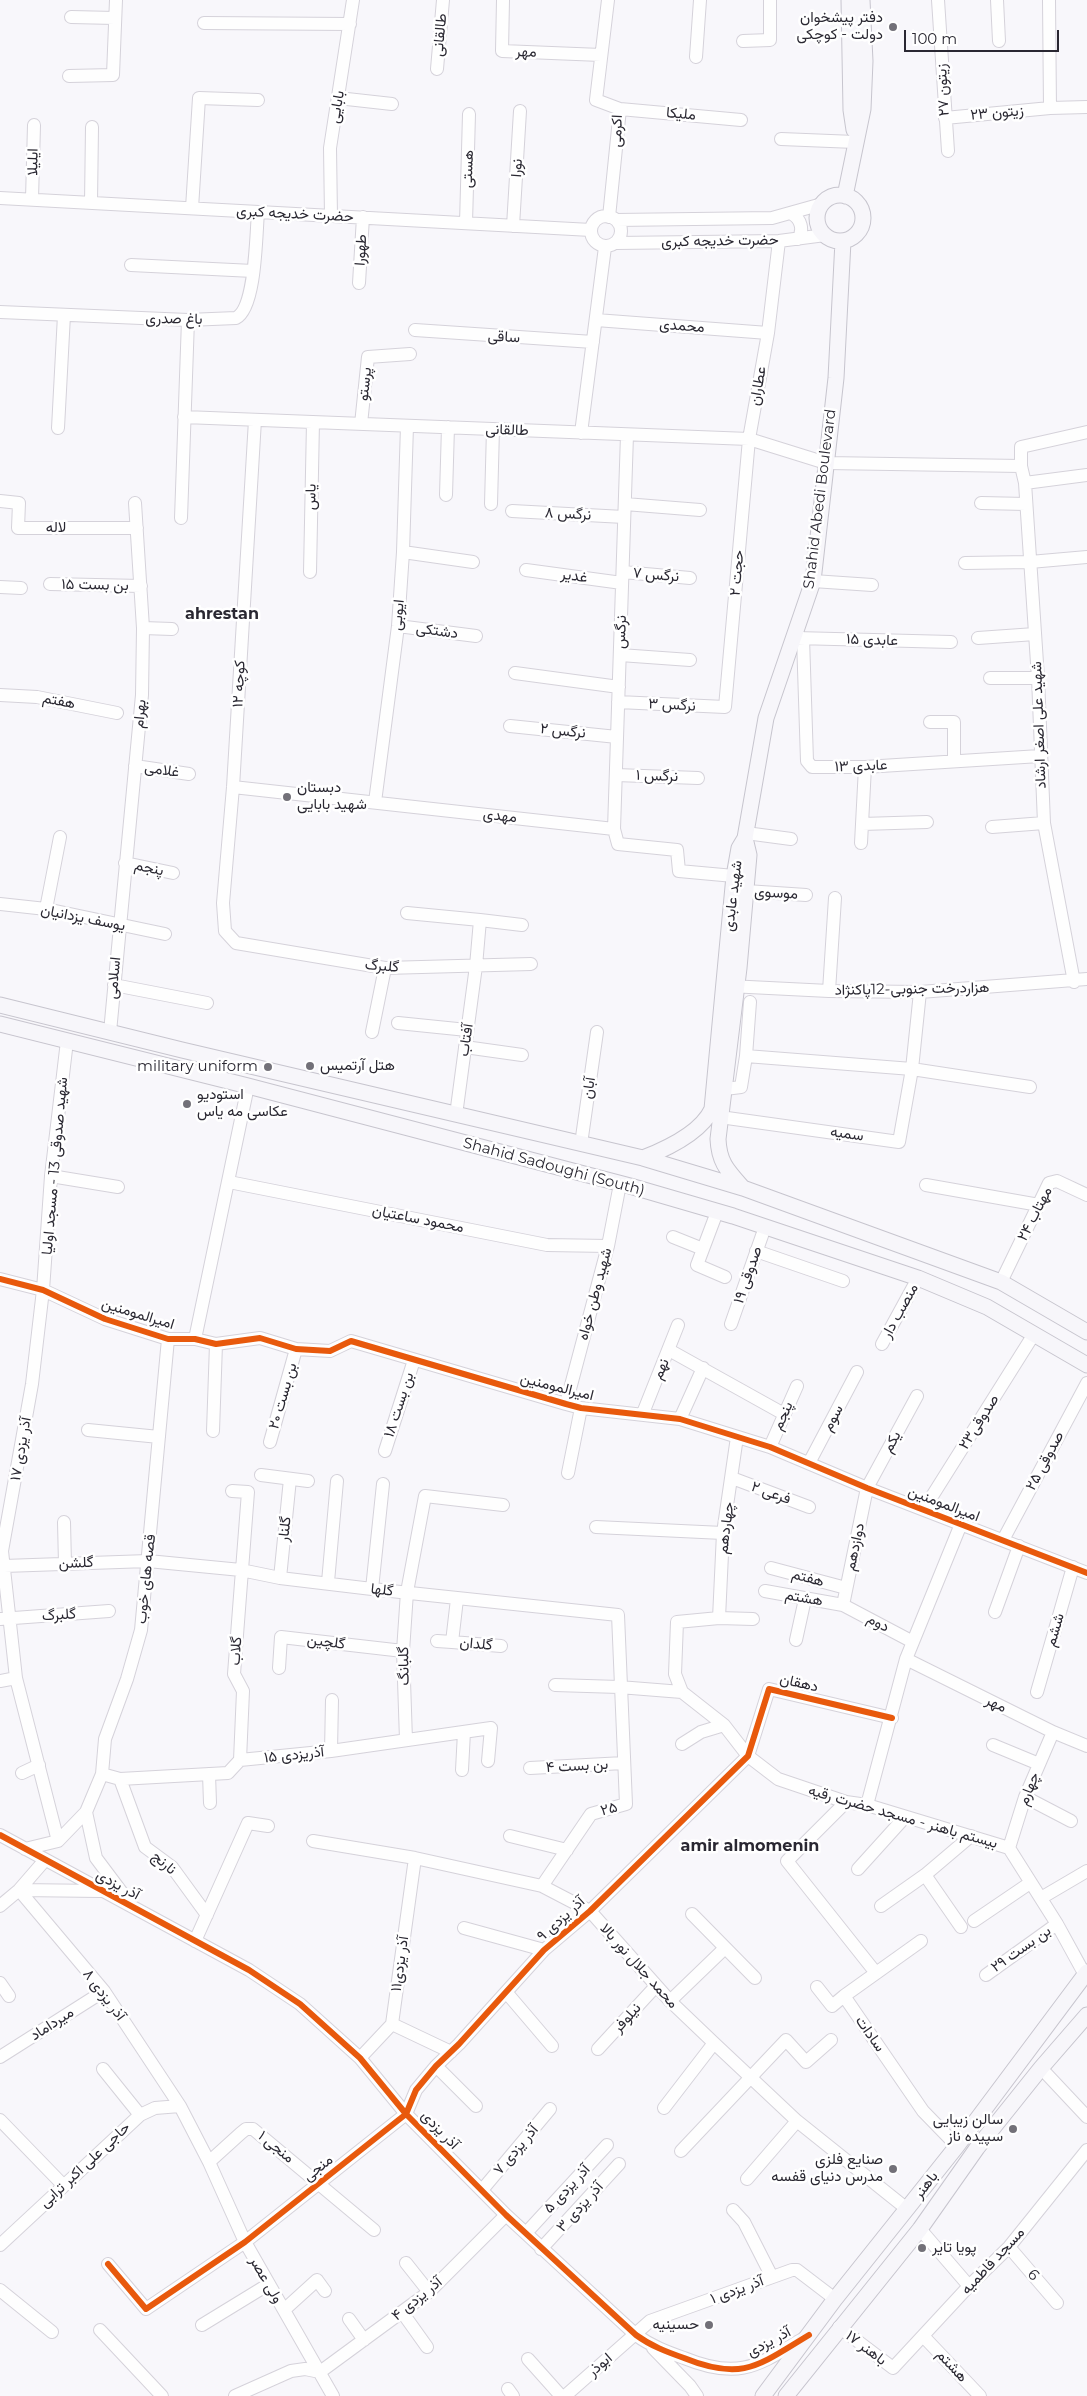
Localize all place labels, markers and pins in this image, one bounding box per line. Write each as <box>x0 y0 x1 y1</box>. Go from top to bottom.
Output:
place label: دفتر پیشخوان دولت - کوچکی <box>797 9 883 44</box>
marker: دفتر پیشخوان دولت - کوچکی <box>887 21 899 33</box>
place label: دبستان شهید بابایی <box>297 779 367 814</box>
marker: دبستان شهید بابایی <box>281 791 293 803</box>
place label: هتل آرتمیس <box>320 1057 395 1075</box>
place label: military uniform <box>137 1058 258 1076</box>
marker: هتل آرتمیس <box>304 1060 316 1072</box>
marker: military uniform <box>262 1061 274 1073</box>
place label: استودیو عکاسی مه یاس <box>197 1086 288 1121</box>
marker: استودیو عکاسی مه یاس <box>181 1098 193 1110</box>
place label: سالن زیبایی سپیده ناز <box>933 2111 1003 2146</box>
marker: سالن زیبایی سپیده ناز <box>1007 2123 1019 2135</box>
place label: صنایع فلزی مدرس دنیای قفسه <box>771 2151 883 2186</box>
marker: صنایع فلزی مدرس دنیای قفسه <box>887 2163 899 2175</box>
place label: پویا تایر <box>932 2239 977 2257</box>
marker: پویا تایر <box>916 2242 928 2254</box>
place label: حسینیه <box>653 2316 699 2334</box>
marker: حسینیه <box>703 2319 715 2331</box>

